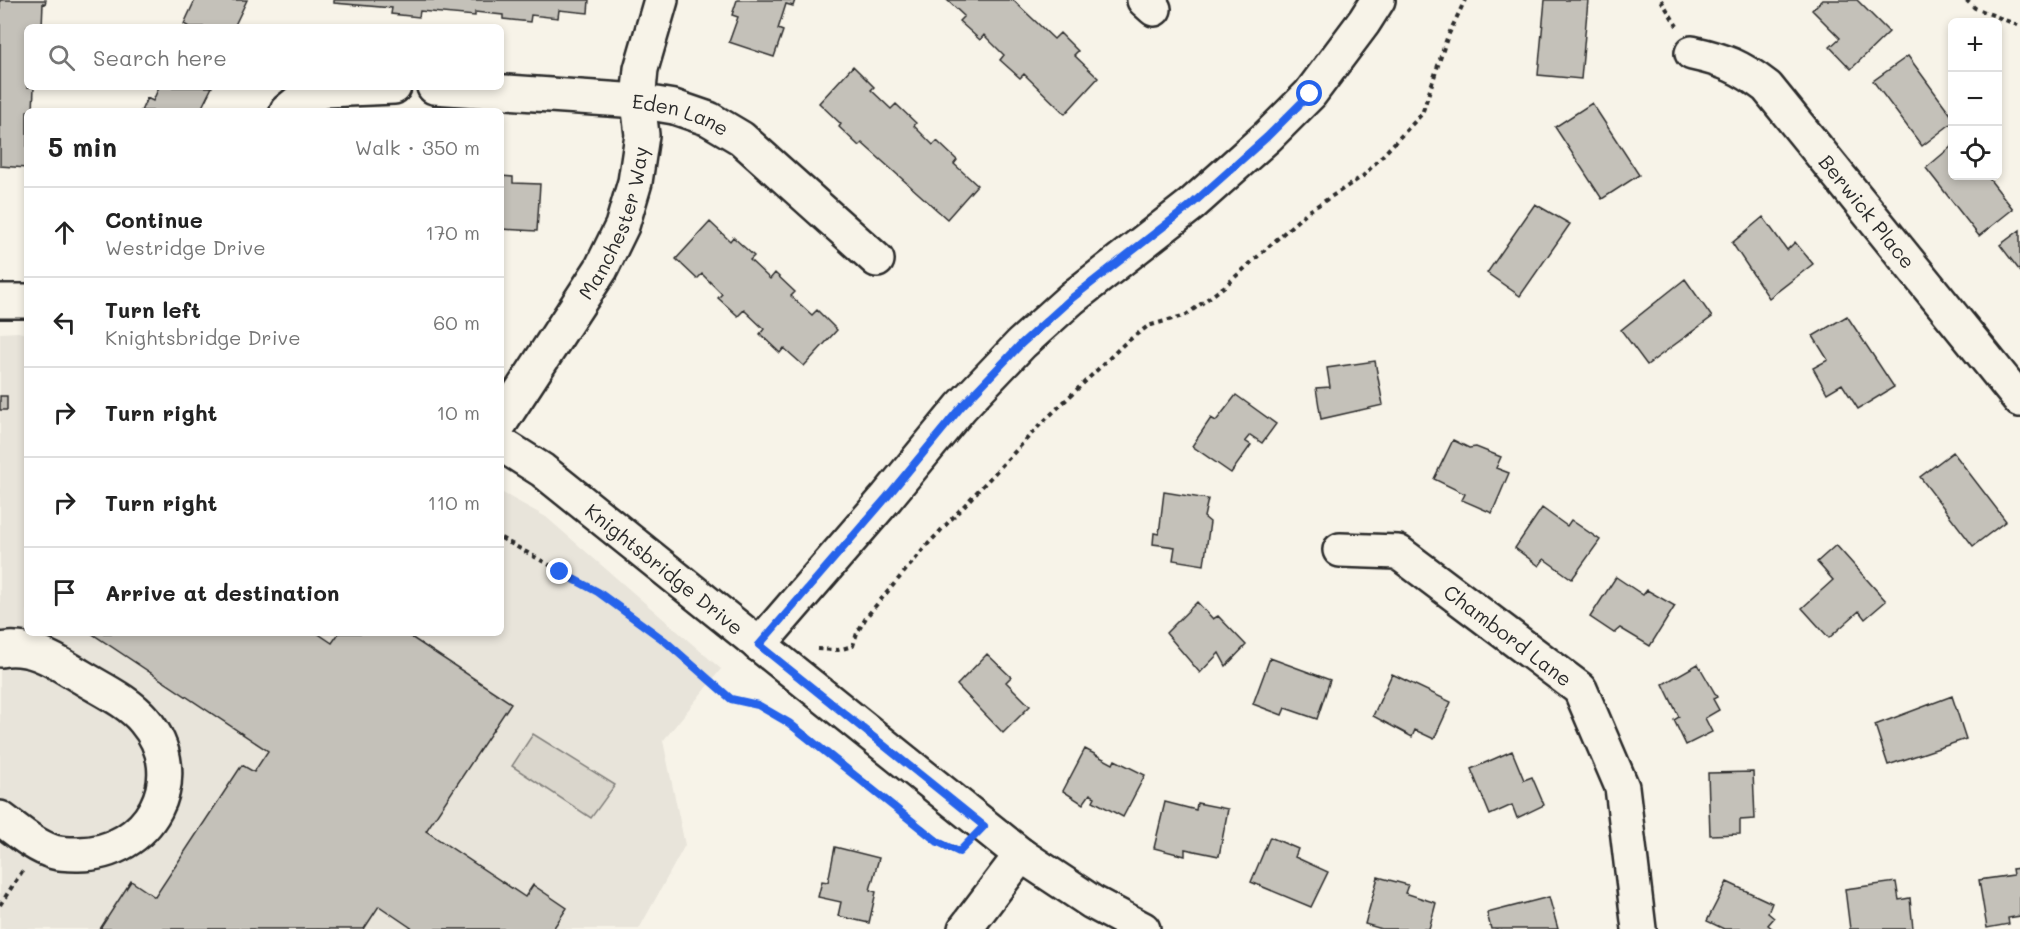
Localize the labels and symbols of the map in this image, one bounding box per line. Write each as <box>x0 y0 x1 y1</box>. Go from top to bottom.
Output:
route start <box>1296 80 1322 106</box>
street label: Eden Lane <box>631 88 734 141</box>
street label: Manchester Way <box>572 145 653 304</box>
street label: Berwick Place <box>1814 149 1921 274</box>
street label: Knightsbridge Drive <box>580 497 749 640</box>
route end <box>546 558 572 584</box>
street label: Chambord Lane <box>1439 578 1578 692</box>

